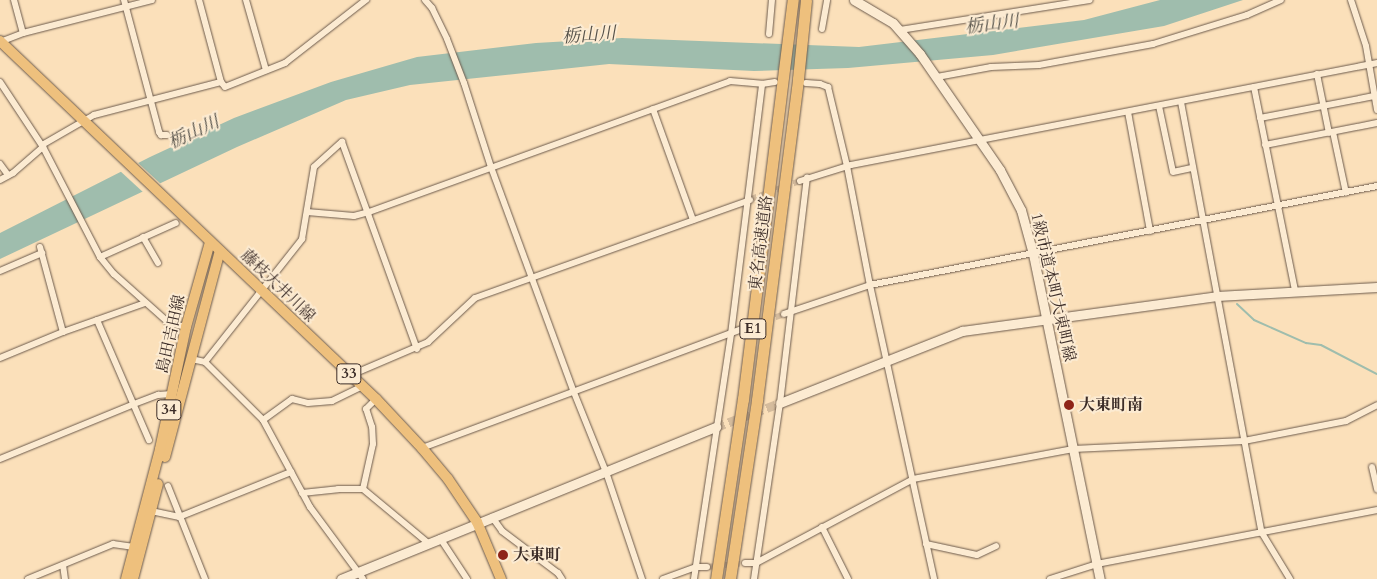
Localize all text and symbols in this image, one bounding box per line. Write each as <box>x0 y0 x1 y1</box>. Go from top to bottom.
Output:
water label: 栃山川 <box>964 11 1020 39</box>
water label: 栃山川 <box>561 23 617 49</box>
water label: 栃山川 <box>165 112 223 154</box>
street label: 東名高速道路 <box>746 194 776 292</box>
street label: 1級市道本町大東町線 <box>1027 211 1079 363</box>
street label: 藤枝大井川線 <box>237 246 319 326</box>
street label: 島田吉田線 <box>153 293 189 375</box>
road number: E1 <box>739 316 767 342</box>
road number: 33 <box>335 362 363 386</box>
place label: 大東町南 <box>1079 395 1143 415</box>
road number: 34 <box>155 398 183 422</box>
marker: 大東町南 <box>1063 399 1075 411</box>
place label: 大東町 <box>513 545 561 565</box>
marker: 大東町 <box>497 549 509 561</box>

